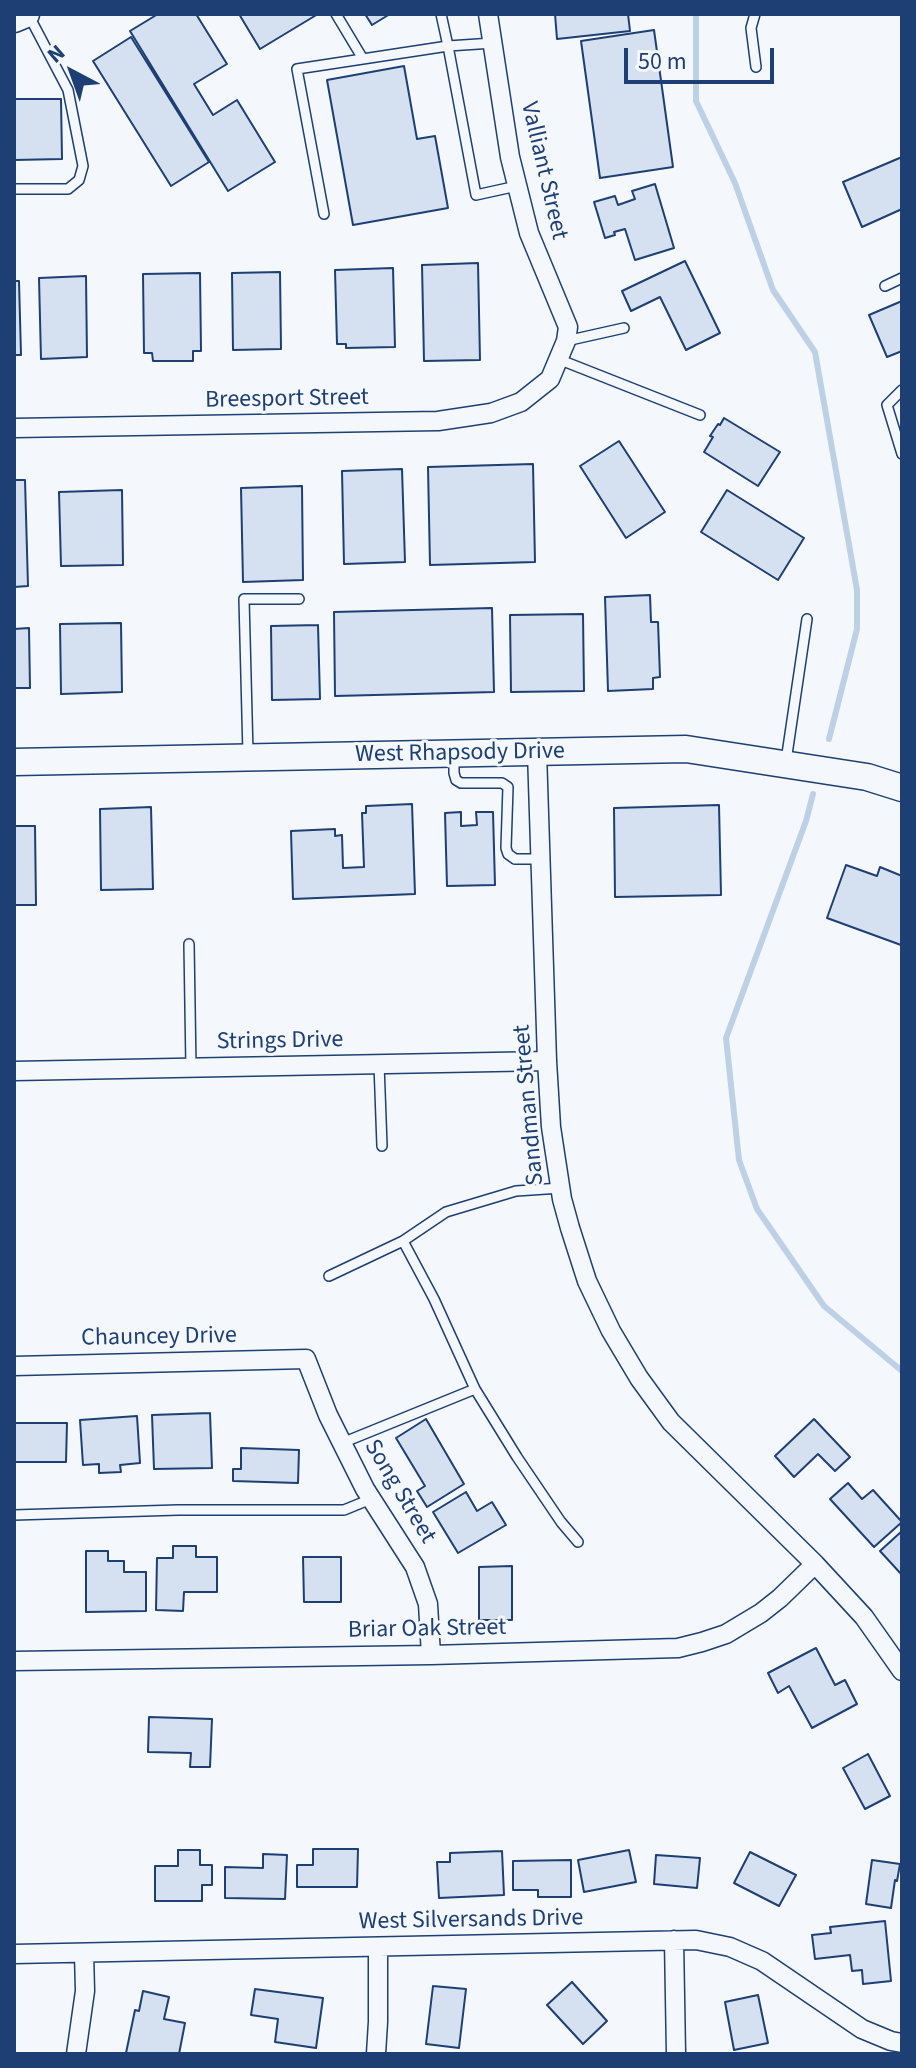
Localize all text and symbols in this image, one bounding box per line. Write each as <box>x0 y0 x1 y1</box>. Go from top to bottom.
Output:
north arrow <box>32 32 112 112</box>
scale bar <box>628 32 778 82</box>
text: N <box>40 37 72 71</box>
text: 50 m <box>638 44 687 79</box>
street label: Valliant Street <box>513 99 573 243</box>
street label: Breesport Street <box>205 384 369 416</box>
street label: West Rhapsody Drive <box>355 738 565 770</box>
street label: Sandman Street <box>509 1023 551 1187</box>
street label: Strings Drive <box>216 1026 344 1058</box>
street label: Chauncey Drive <box>81 1322 237 1354</box>
street label: Song Street <box>357 1435 441 1549</box>
street label: Briar Oak Street <box>348 1614 506 1646</box>
street label: West Silversands Drive <box>358 1905 584 1937</box>

